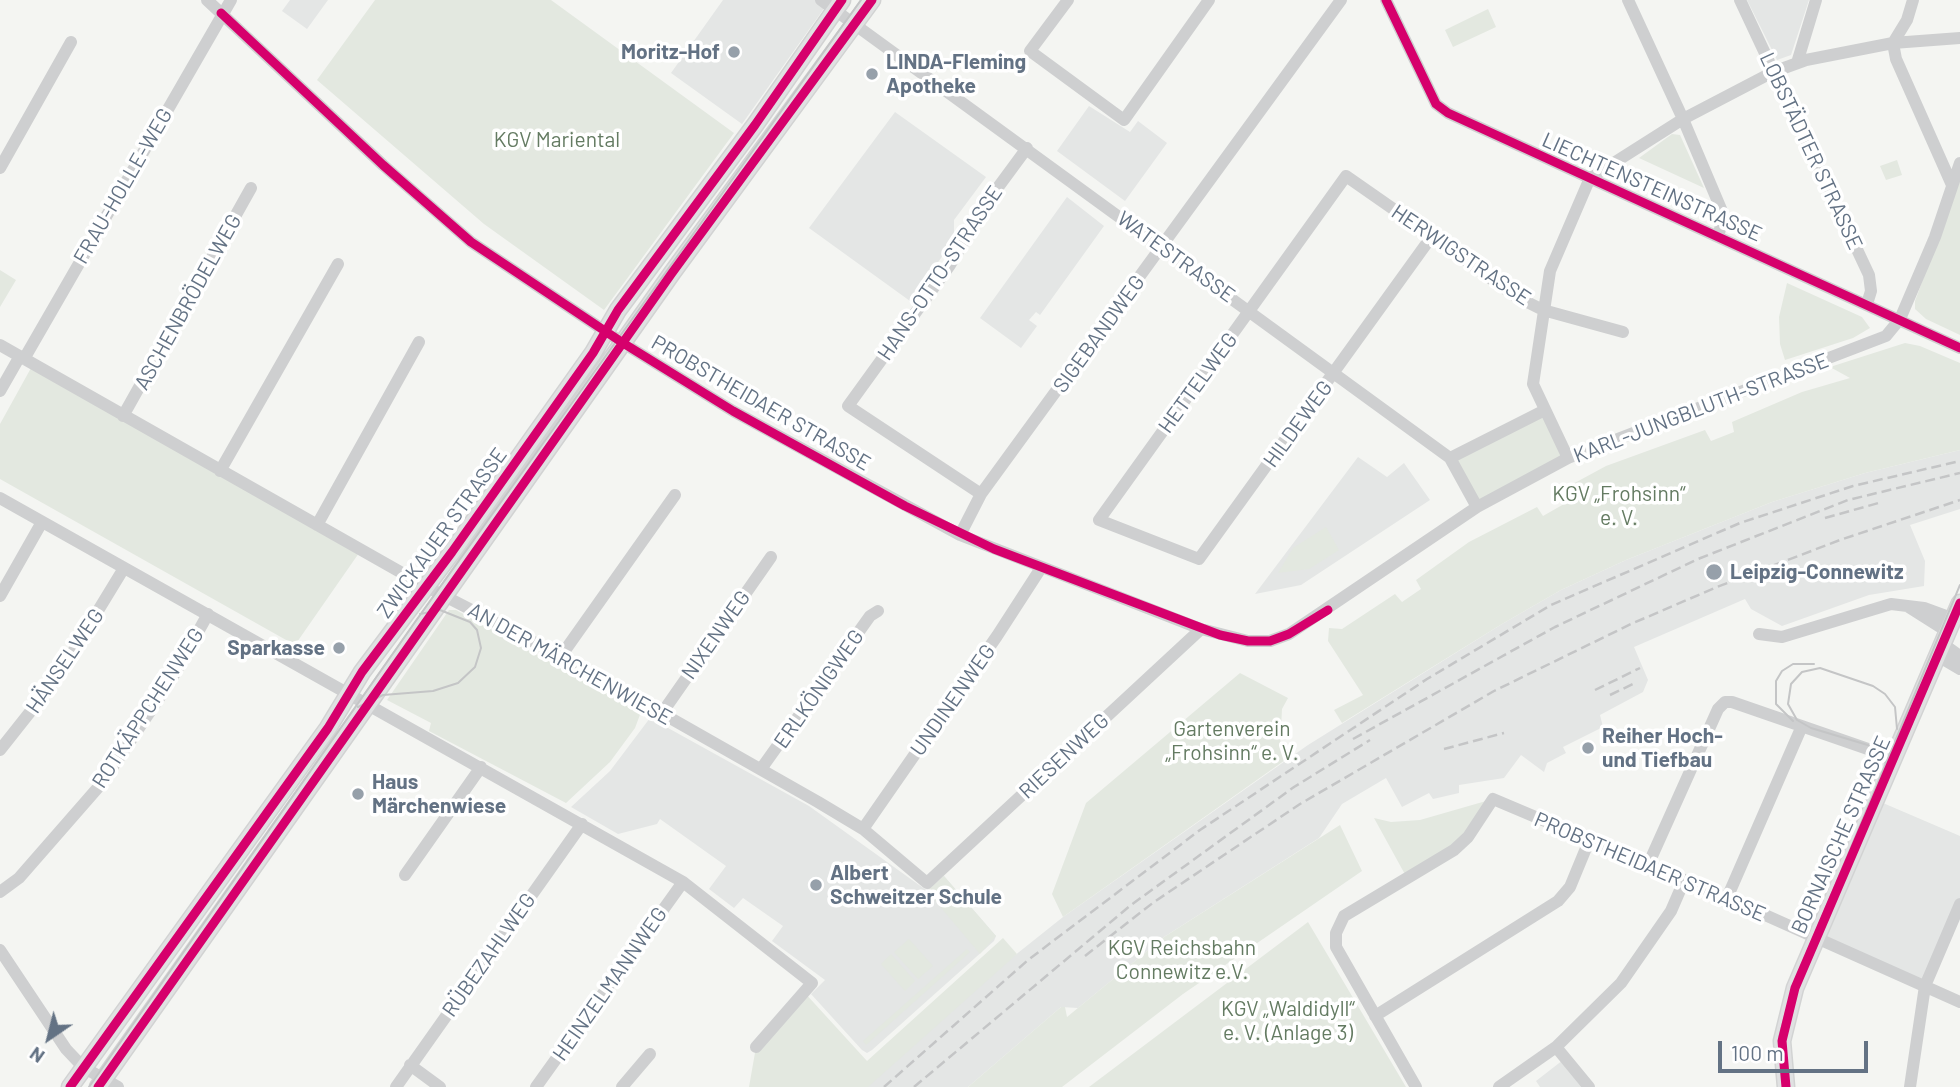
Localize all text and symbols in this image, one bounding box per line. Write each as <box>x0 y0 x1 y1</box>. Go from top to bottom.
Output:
place label: Moritz-Hof <box>621 39 720 65</box>
marker: Moritz-Hof <box>726 44 742 60</box>
street label: LOBSTÄDTER STRASSE <box>1754 48 1868 254</box>
place label: LINDA-Fleming Apotheke <box>886 49 1026 99</box>
marker: LINDA-Fleming Apotheke <box>864 66 880 82</box>
street label: FRAU-HOLLE-WEG <box>68 104 178 268</box>
park label: KGV Mariental <box>494 127 620 153</box>
street label: LIECHTENSTEINSTRASSE <box>1538 127 1766 247</box>
street label: HANS-OTTO-STRASSE <box>872 181 1008 365</box>
street label: HERWIGSTRASSE <box>1387 199 1535 311</box>
street label: WATESTRASSE <box>1112 206 1240 308</box>
street label: ASCHENBRÖDELWEG <box>129 210 247 394</box>
street label: SIGEBANDWEG <box>1048 270 1150 398</box>
street label: HETTELWEG <box>1153 328 1243 438</box>
street label: PROBSTHEIDAER STRASSE <box>647 330 875 476</box>
street label: KARL-JUNGBLUTH-STRASSE <box>1570 348 1832 468</box>
street label: HILDEWEG <box>1258 376 1338 472</box>
street label: ZWICKAUER STRASSE <box>372 443 512 623</box>
park label: KGV „Frohsinn“ e. V. <box>1552 481 1686 531</box>
place label: Leipzig-Connewitz <box>1730 559 1904 585</box>
marker: Leipzig-Connewitz <box>1704 562 1724 582</box>
street label: NIXENWEG <box>676 586 756 684</box>
street label: AN DER MÄRCHENWIESE <box>464 597 676 731</box>
street label: HÄNSELWEG <box>21 604 109 718</box>
street label: ROTKÄPPCHENWEG <box>87 623 209 793</box>
street label: ERLKÖNIGWEG <box>769 625 869 753</box>
place label: Sparkasse <box>227 635 325 661</box>
street label: UNDINENWEG <box>905 639 1001 761</box>
marker: Sparkasse <box>331 640 347 656</box>
street label: RIESENWEG <box>1014 708 1114 804</box>
park label: Gartenverein „Frohsinn“ e. V. <box>1165 716 1299 766</box>
place label: Reiher Hoch- und Tiefbau <box>1602 723 1723 773</box>
street label: BORNAISCHE STRASSE <box>1786 732 1896 938</box>
marker: Reiher Hoch- und Tiefbau <box>1580 740 1596 756</box>
place label: Haus Märchenwiese <box>372 769 506 819</box>
marker: Haus Märchenwiese <box>350 786 366 802</box>
street label: PROBSTHEIDAER STRASSE <box>1531 807 1769 927</box>
place label: Albert Schweitzer Schule <box>830 860 1002 910</box>
marker: Albert Schweitzer Schule <box>808 877 824 893</box>
street label: RÜBEZAHLWEG <box>437 888 541 1022</box>
street label: HEINZELMANNWEG <box>548 902 672 1066</box>
park label: KGV Reichsbahn Connewitz e.V. <box>1108 935 1256 985</box>
park label: KGV „Waldidyll“ e. V. (Anlage 3) <box>1221 996 1355 1046</box>
north arrow <box>14 1003 84 1073</box>
scale bar <box>1722 1028 1872 1072</box>
text: 100 m <box>1731 1040 1784 1065</box>
text: N <box>25 1043 48 1069</box>

